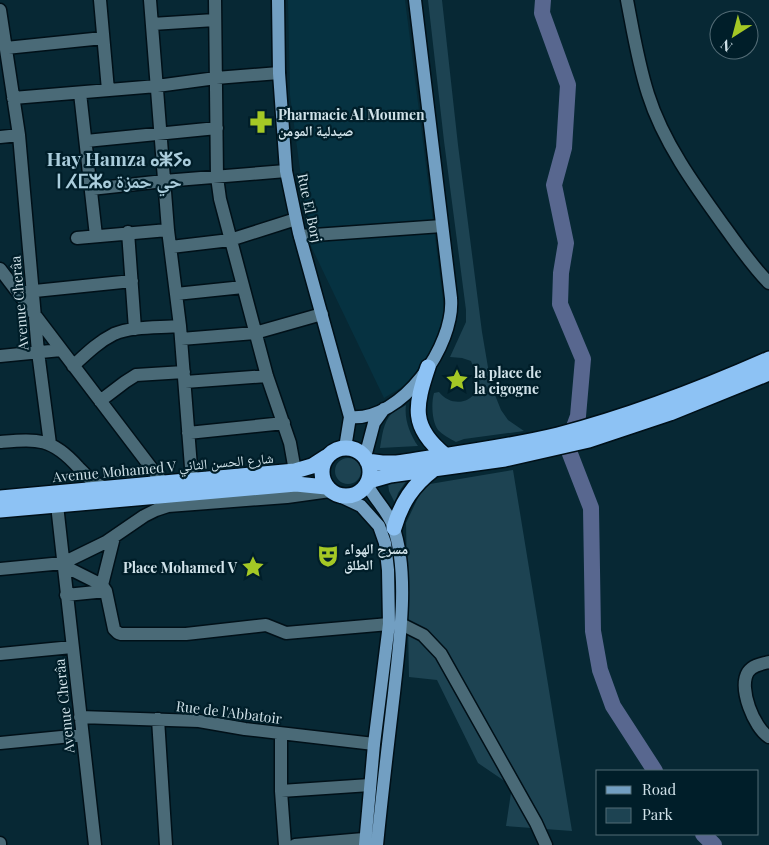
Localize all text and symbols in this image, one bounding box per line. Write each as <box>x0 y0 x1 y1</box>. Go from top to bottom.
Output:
north arrow <box>709 10 759 60</box>
text: N <box>716 35 736 57</box>
place label: Pharmacie Al Moumen صيدلية المومن <box>278 105 425 140</box>
pharmacy icon: Pharmacie Al Moumen صيدلية المومن <box>248 109 274 135</box>
district label: Hay Hamza ⴰⵥⵢⴰ ⵏ ⵃⵎⵣⴰ حي حمزة <box>46 145 192 197</box>
street label: Rue El Borj <box>293 172 327 244</box>
street label: Avenue Cherâa <box>5 255 33 352</box>
place label: la place de la cigogne <box>474 363 542 398</box>
place icon: la place de la cigogne <box>444 367 470 393</box>
street label: Avenue Mohamed V شارع الحسن الثاني <box>51 448 275 489</box>
place label: مسرح الهواء الطلق <box>344 539 408 574</box>
theatre icon: مسرح الهواء الطلق <box>315 543 341 569</box>
place icon: Place Mohamed V <box>240 554 266 580</box>
place label: Place Mohamed V <box>123 558 238 577</box>
street label: Avenue Cherâa <box>50 658 79 755</box>
street label: Rue de l'Abbatoir <box>175 696 284 728</box>
legend <box>596 770 759 835</box>
text: Road <box>642 779 676 799</box>
text: Park <box>642 804 674 824</box>

